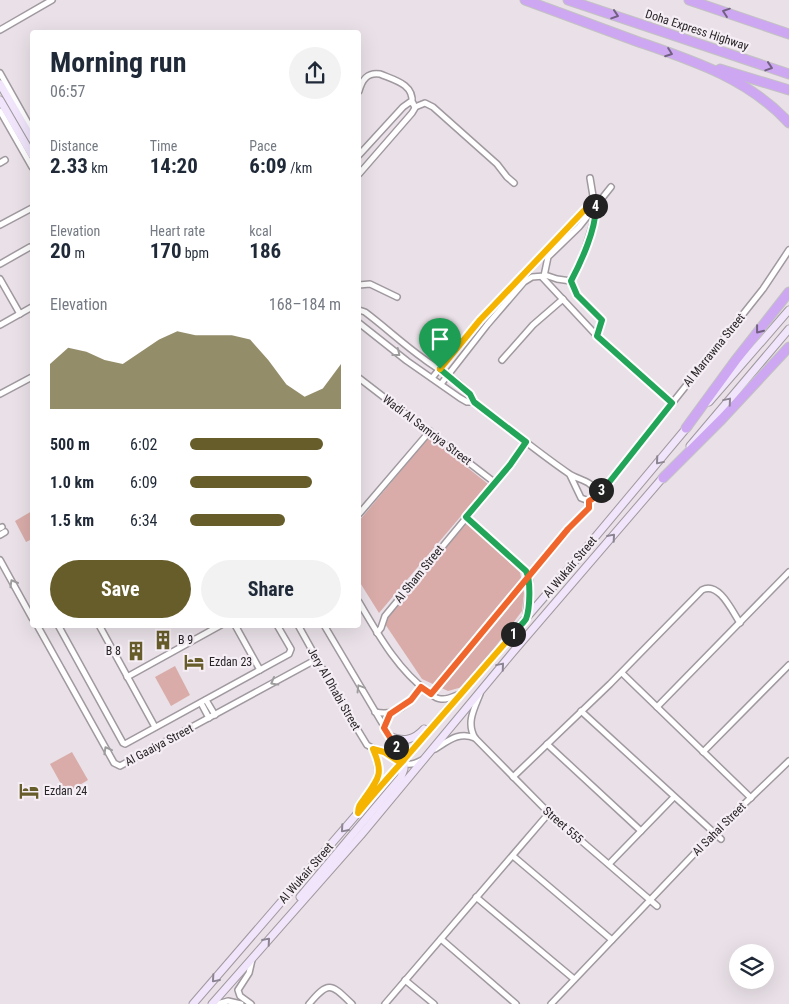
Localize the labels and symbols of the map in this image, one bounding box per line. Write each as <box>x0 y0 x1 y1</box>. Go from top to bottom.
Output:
street label: Doha Express Highway <box>644 7 750 53</box>
one-way arrow <box>723 8 731 18</box>
one-way arrow <box>610 10 618 20</box>
one-way arrow <box>665 47 673 57</box>
one-way arrow <box>764 61 773 71</box>
pin: 4 <box>582 194 608 218</box>
street label: Al Marrawna Street <box>680 310 748 389</box>
pin <box>419 318 461 369</box>
one-way arrow <box>756 324 764 333</box>
one-way arrow <box>391 347 401 356</box>
street label: Wadi Al Samriya Street <box>380 392 475 468</box>
one-way arrow <box>722 398 731 407</box>
one-way arrow <box>656 455 665 464</box>
pin: 3 <box>588 478 614 502</box>
street label: Al Wukair Street <box>540 533 600 600</box>
one-way arrow <box>606 533 615 542</box>
street label: Al Sham Street <box>391 542 447 606</box>
one-way arrow <box>9 579 19 588</box>
pin: 1 <box>500 622 526 646</box>
building icon: B 9 <box>152 629 174 651</box>
place label: B 9 <box>178 633 193 647</box>
building icon: B 8 <box>125 640 147 662</box>
place label: B 8 <box>106 644 121 658</box>
street label: Jery Al Dhabi Street <box>305 645 364 733</box>
hotel icon: Ezdan 23 <box>183 651 205 673</box>
place label: Ezdan 23 <box>209 655 252 669</box>
one-way arrow <box>496 662 505 671</box>
one-way arrow <box>270 676 279 686</box>
one-way arrow <box>357 684 367 693</box>
street label: Al Gaaiya Street <box>122 721 196 769</box>
pin: 2 <box>384 734 408 760</box>
one-way arrow <box>103 746 113 755</box>
hotel icon: Ezdan 24 <box>18 780 40 802</box>
place label: Ezdan 24 <box>44 784 87 798</box>
street label: Al Sahal Street <box>689 799 749 859</box>
street label: Street 555 <box>540 804 586 846</box>
one-way arrow <box>341 823 350 832</box>
street label: Al Wukair Street <box>276 840 336 906</box>
one-way arrow <box>261 938 269 947</box>
one-way arrow <box>212 973 221 982</box>

